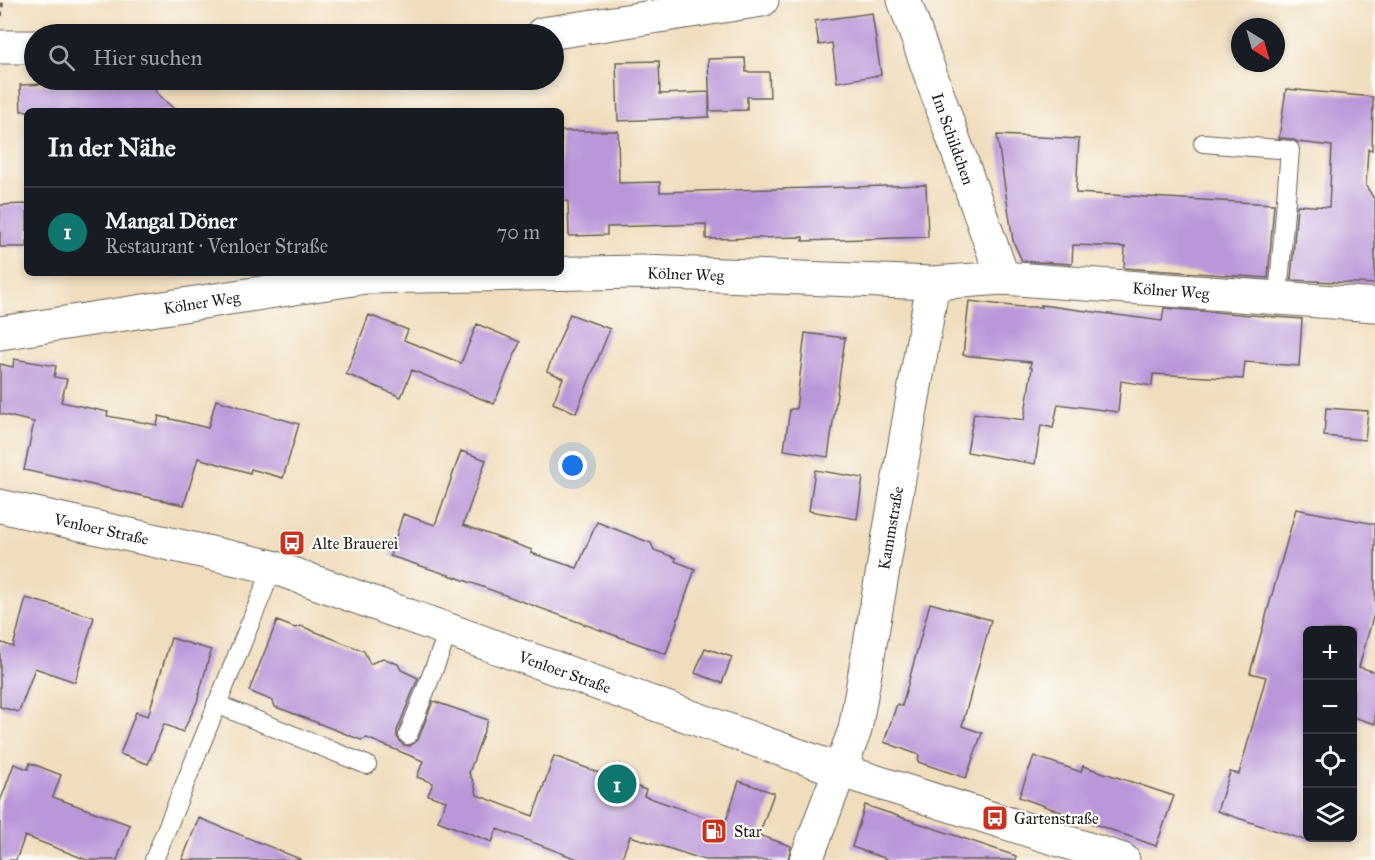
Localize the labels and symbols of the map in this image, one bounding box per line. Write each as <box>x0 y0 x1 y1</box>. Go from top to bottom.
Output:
north arrow <box>1231 18 1285 72</box>
street label: Im Schildchen <box>928 90 979 187</box>
street label: Kölner Weg <box>647 263 725 286</box>
street label: Kölner Weg <box>1132 278 1211 303</box>
street label: Kölner Weg <box>162 287 242 317</box>
your location <box>558 451 587 480</box>
street label: Kammstraße <box>874 485 907 571</box>
street label: Venloer Straße <box>51 509 151 549</box>
bus stop icon: Alte Brauerei <box>277 528 307 558</box>
place label: Alte Brauerei <box>311 534 399 553</box>
street label: Venloer Straße <box>515 646 614 697</box>
pin: 1 <box>598 762 636 806</box>
bus stop icon: Gartenstraße <box>980 803 1010 833</box>
place label: Gartenstraße <box>1014 809 1099 828</box>
fuel station icon: Star <box>699 816 729 846</box>
place label: Star <box>734 822 762 841</box>

